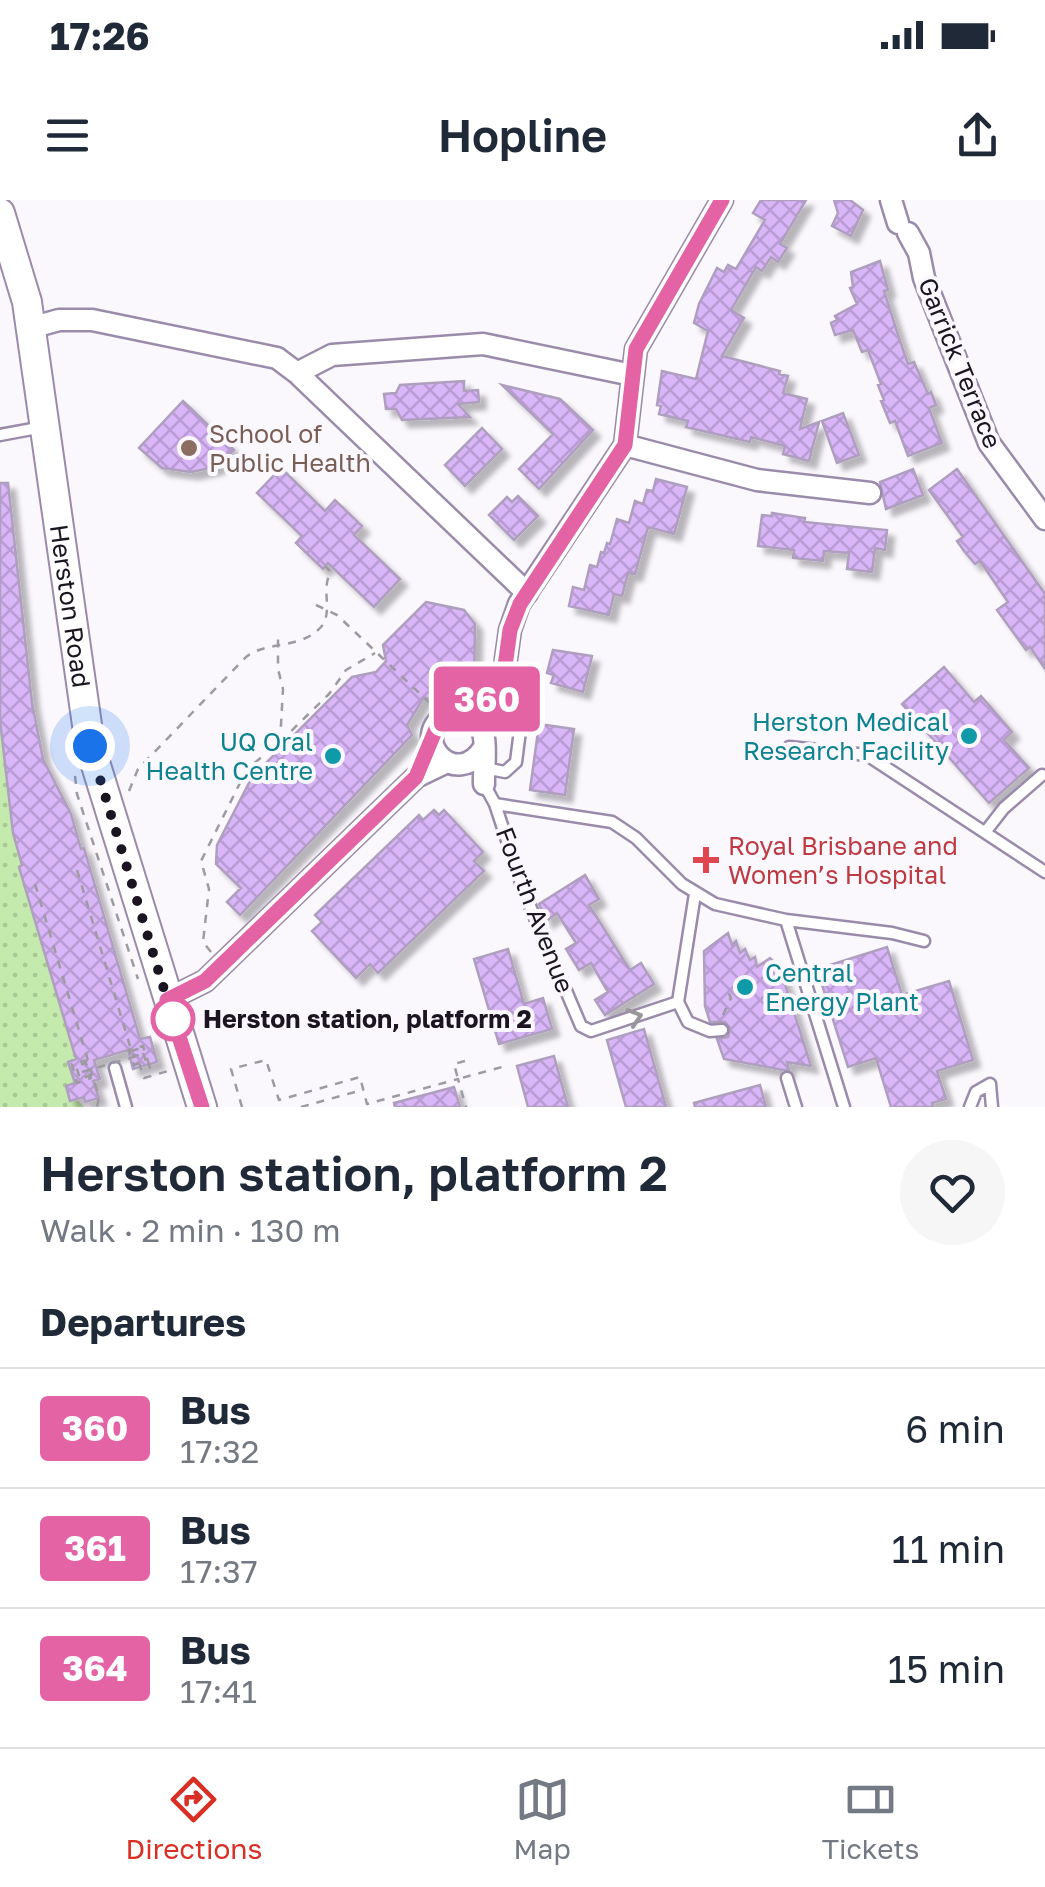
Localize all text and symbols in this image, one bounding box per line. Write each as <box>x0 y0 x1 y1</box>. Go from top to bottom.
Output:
text: 17:26 <box>50 13 150 58</box>
icon: menu <box>40 108 95 163</box>
text: Hopline <box>438 108 607 162</box>
icon: share <box>950 108 1005 163</box>
street label: Garrick Terrace <box>912 273 1009 453</box>
place label: School of Public Health <box>209 418 371 478</box>
marker: School of Public Health <box>178 437 200 459</box>
street label: Herston Road <box>44 522 98 690</box>
line badge: 360 <box>430 666 544 732</box>
text: 360 <box>454 678 520 720</box>
place label: Herston Medical Research Facility <box>743 706 949 766</box>
your location <box>65 721 115 771</box>
marker: Herston Medical Research Facility <box>958 725 980 747</box>
place label: UQ Oral Health Centre <box>146 726 313 786</box>
marker: UQ Oral Health Centre <box>322 745 344 767</box>
street label: Fourth Avenue <box>490 823 581 997</box>
place label: Royal Brisbane and Women’s Hospital <box>728 830 958 890</box>
marker: Royal Brisbane and Women’s Hospital <box>693 847 719 873</box>
place label: Central Energy Plant <box>765 957 919 1017</box>
marker: Central Energy Plant <box>734 976 756 998</box>
marker: Herston station, platform 2 <box>152 998 194 1040</box>
place label: Herston station, platform 2 <box>203 1003 532 1034</box>
one-way arrow <box>625 1008 642 1028</box>
button: heart <box>900 1140 1005 1245</box>
text: Herston station, platform 2 <box>40 1144 668 1202</box>
text: Walk · 2 min · 130 m <box>40 1211 341 1249</box>
text: Departures <box>40 1299 246 1344</box>
text: Bus <box>180 1387 251 1432</box>
text: 6 min <box>905 1406 1005 1451</box>
text: 360 <box>62 1407 128 1449</box>
text: 17:32 <box>180 1432 259 1470</box>
text: Bus <box>180 1507 251 1552</box>
text: 11 min <box>891 1526 1005 1571</box>
text: 361 <box>64 1527 126 1569</box>
text: 17:37 <box>180 1552 258 1590</box>
text: Bus <box>180 1627 251 1672</box>
text: 15 min <box>888 1646 1005 1691</box>
text: 364 <box>62 1647 128 1689</box>
text: 17:41 <box>180 1672 257 1710</box>
tab: Directions <box>126 1772 262 1865</box>
tab: Map <box>514 1772 571 1865</box>
tab: Tickets <box>822 1772 919 1865</box>

